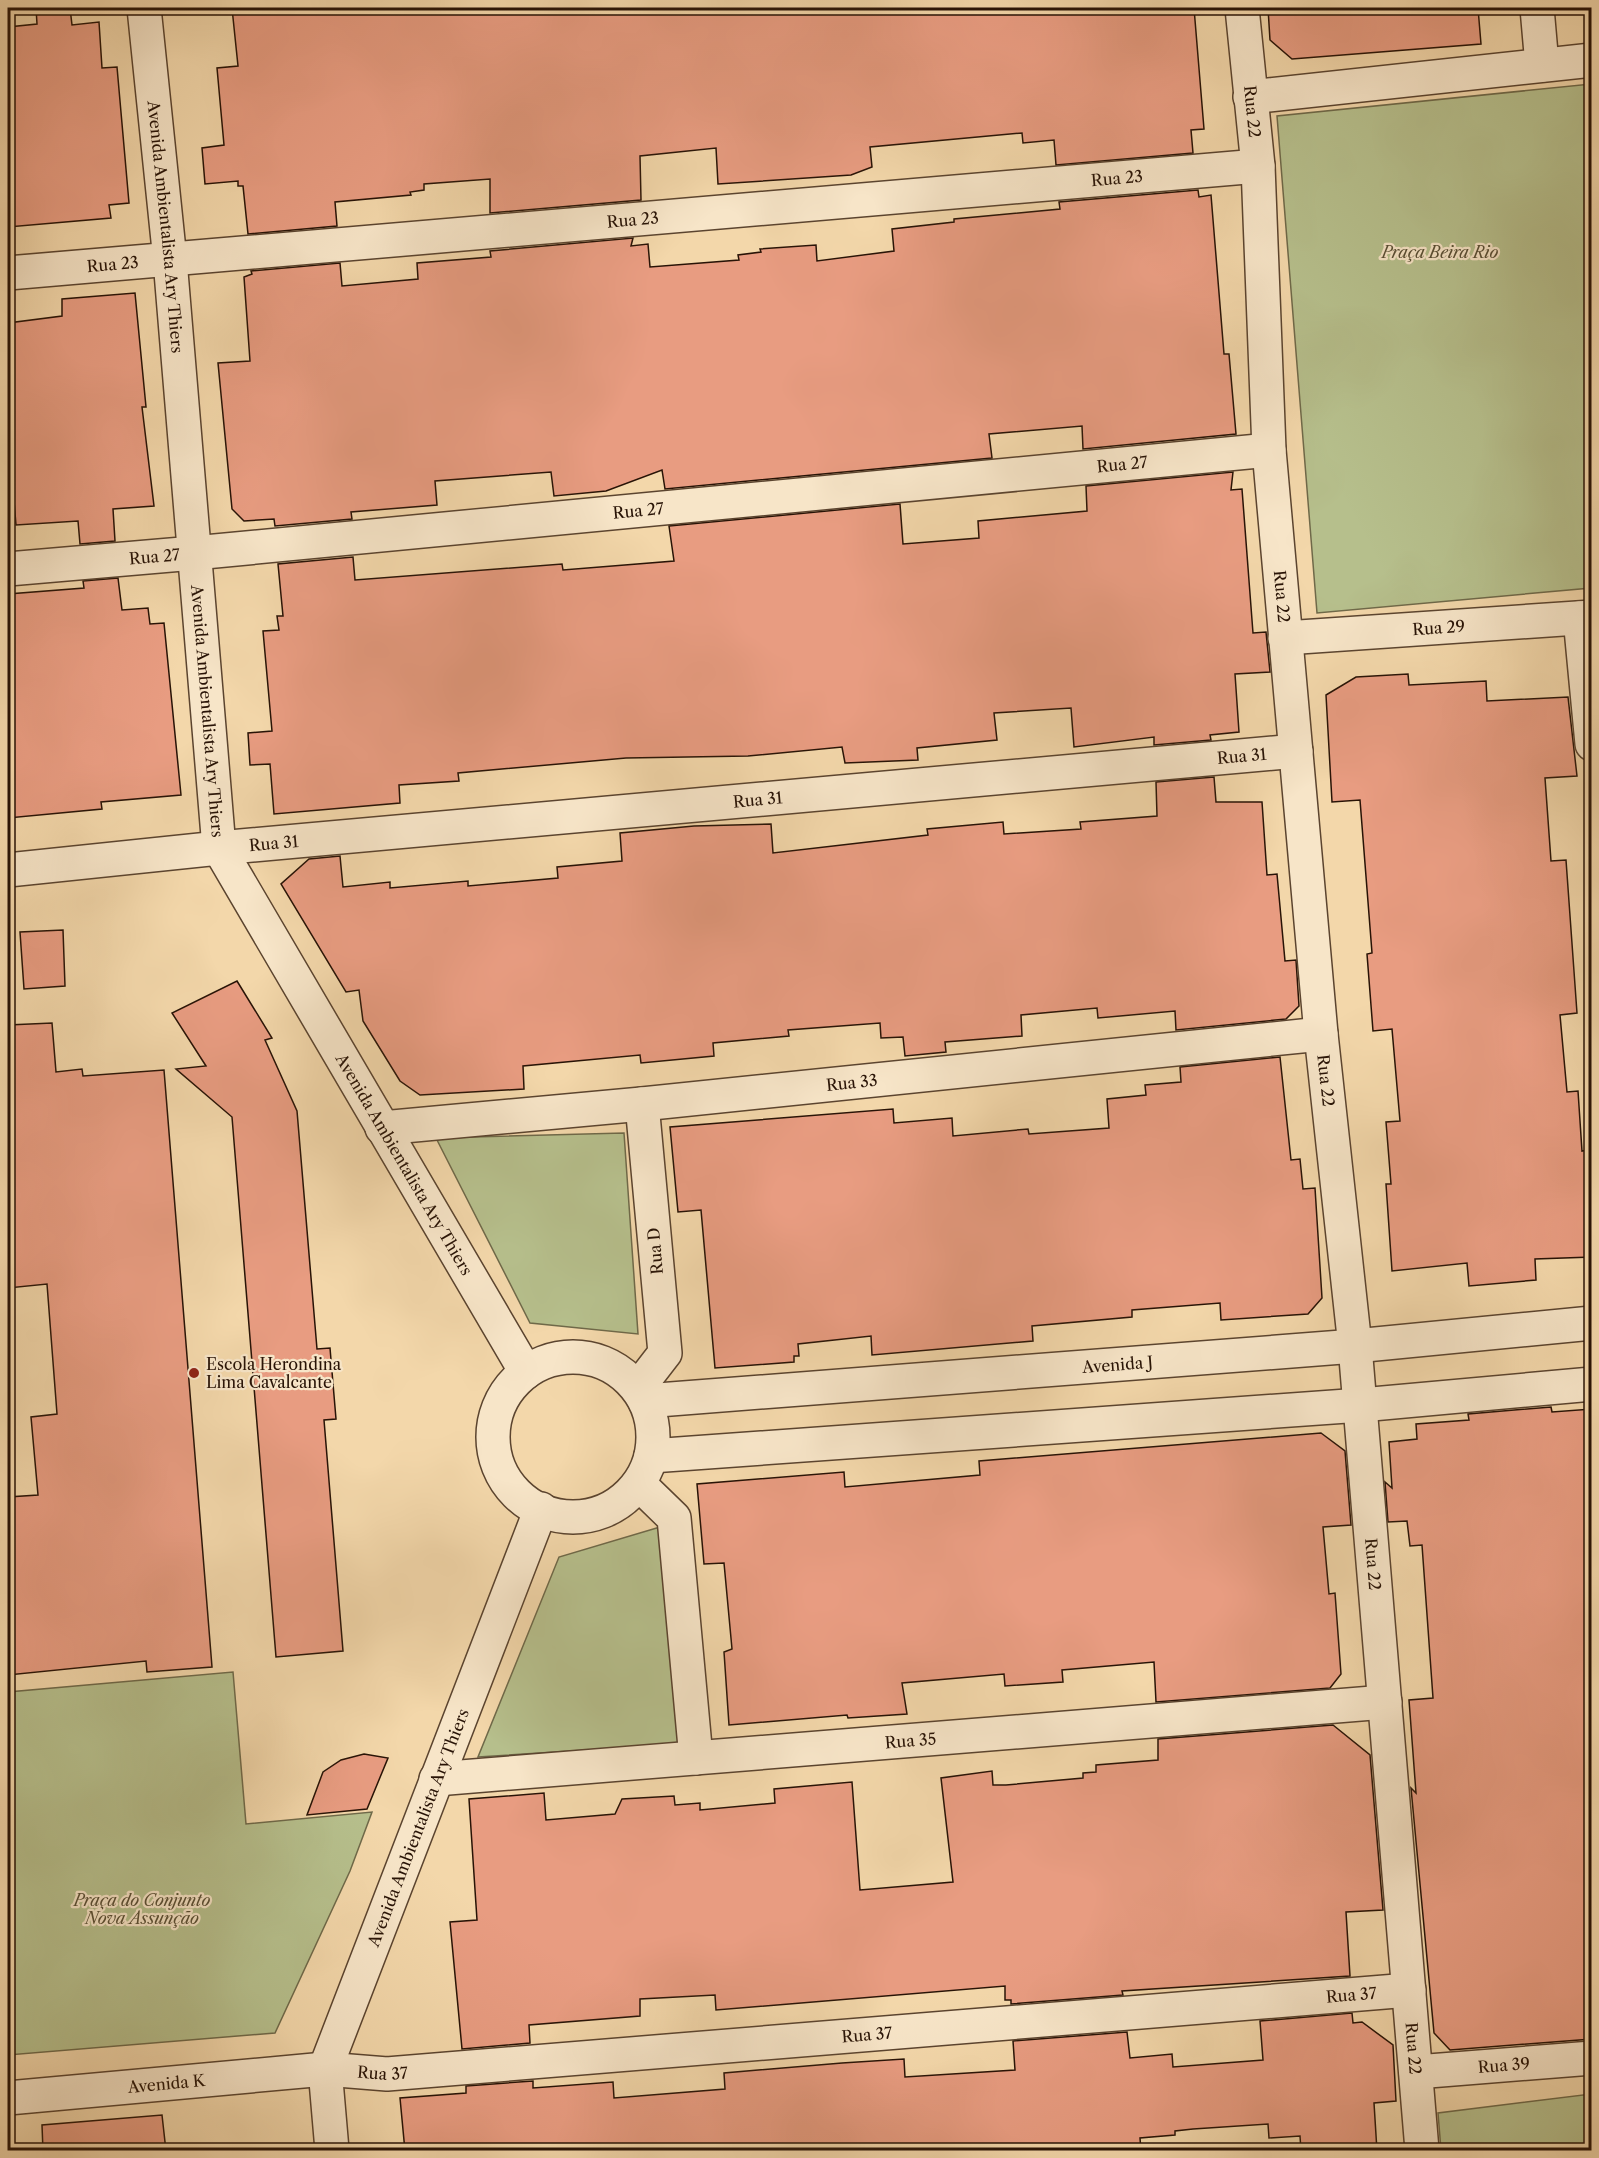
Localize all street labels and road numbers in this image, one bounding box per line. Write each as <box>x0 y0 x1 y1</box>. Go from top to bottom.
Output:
street label: Rua 22 <box>1240 84 1265 139</box>
street label: Avenida Ambientalista Ary Thiers <box>144 99 188 354</box>
street label: Rua 23 <box>1090 166 1144 190</box>
street label: Rua 23 <box>606 207 660 232</box>
street label: Rua 23 <box>86 252 139 276</box>
street label: Rua 27 <box>1096 452 1149 476</box>
street label: Rua 27 <box>612 498 665 523</box>
street label: Rua 27 <box>128 544 181 569</box>
street label: Rua 22 <box>1270 569 1294 623</box>
street label: Avenida Ambientalista Ary Thiers <box>187 583 228 838</box>
street label: Rua 29 <box>1412 616 1466 639</box>
street label: Rua 31 <box>1216 744 1268 768</box>
street label: Rua 31 <box>732 787 784 812</box>
street label: Rua 31 <box>248 831 300 855</box>
street label: Avenida Ambientalista Ary Thiers <box>331 1049 477 1279</box>
street label: Rua 22 <box>1313 1053 1339 1108</box>
street label: Rua 33 <box>825 1070 879 1095</box>
street label: Rua D <box>643 1227 667 1275</box>
street label: Avenida J <box>1080 1352 1154 1377</box>
street label: Rua 22 <box>1361 1537 1385 1591</box>
street label: Avenida Ambientalista Ary Thiers <box>363 1706 473 1950</box>
street label: Rua 35 <box>884 1728 937 1753</box>
street label: Rua 37 <box>1325 1983 1377 2007</box>
street label: Rua 22 <box>1401 2021 1426 2075</box>
street label: Rua 37 <box>841 2023 893 2047</box>
street label: Rua 39 <box>1477 2053 1531 2077</box>
street label: Rua 37 <box>356 2062 409 2084</box>
street label: Avenida K <box>126 2070 206 2097</box>

